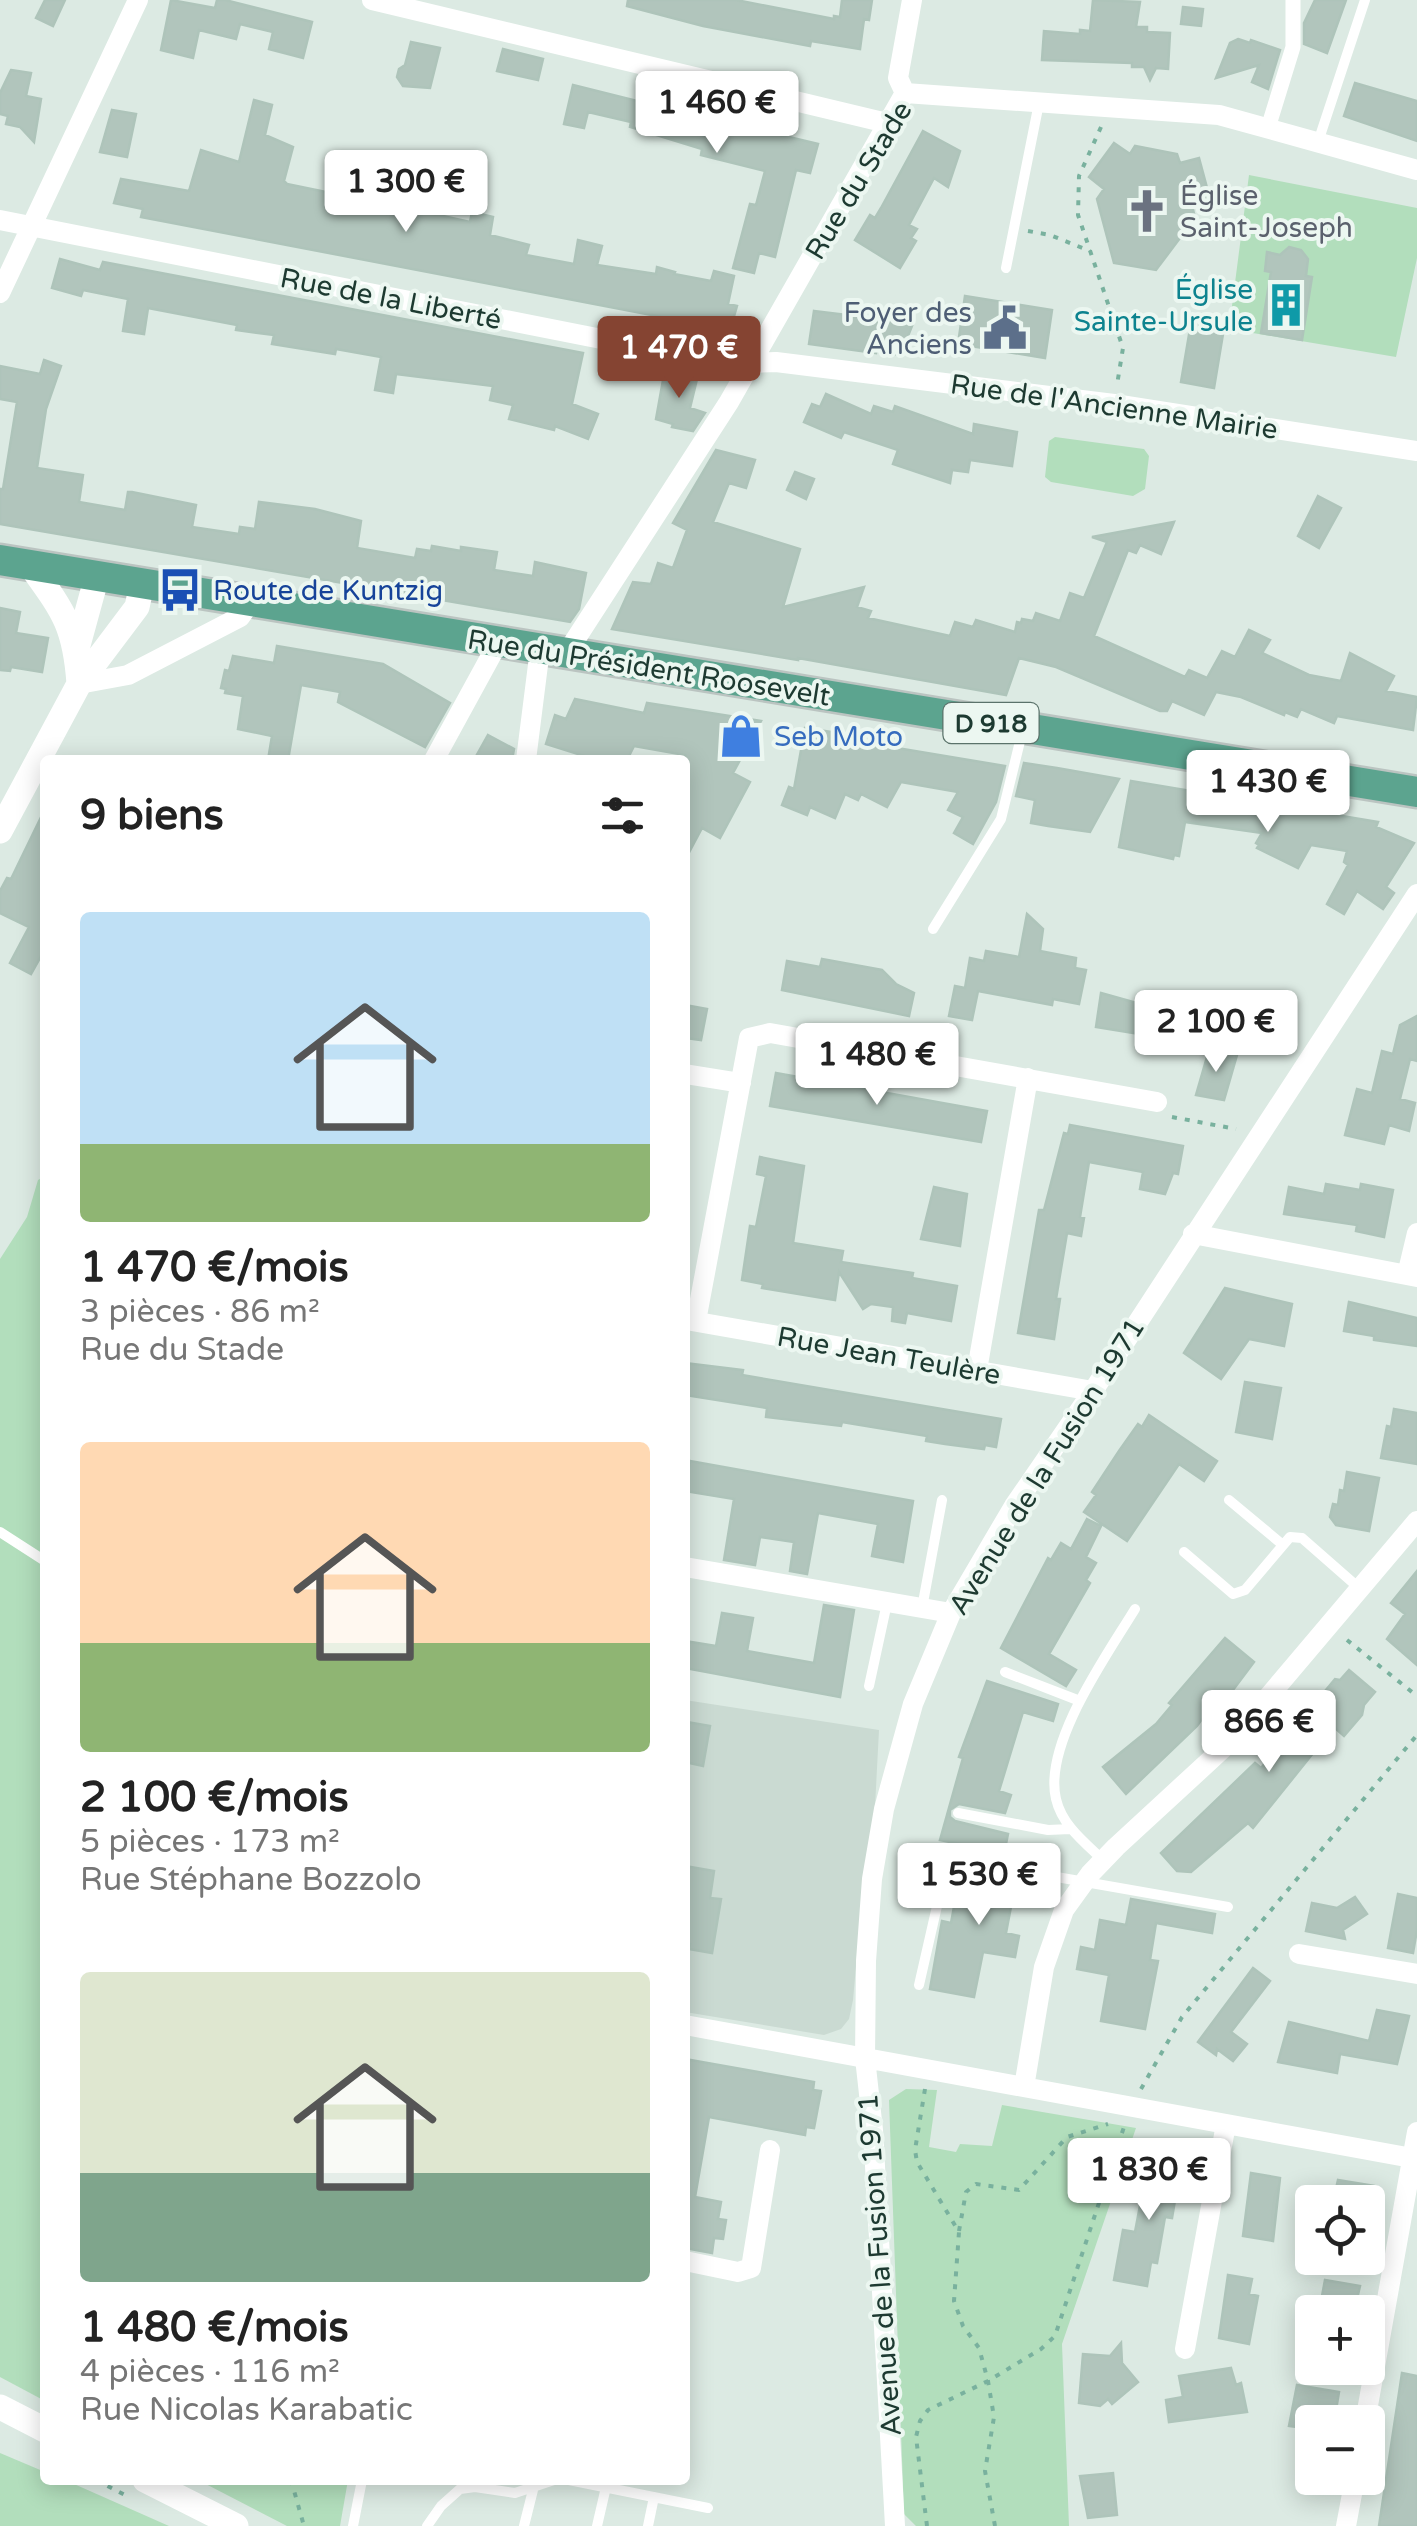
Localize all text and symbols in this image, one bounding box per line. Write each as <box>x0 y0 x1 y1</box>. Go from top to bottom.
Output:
pin: 1 460 € <box>625 71 809 156</box>
text: 1 460 € <box>658 84 776 122</box>
street label: Rue du Stade <box>798 95 919 266</box>
pin: 1 300 € <box>314 150 498 235</box>
text: 1 300 € <box>347 163 465 201</box>
place label: Église Saint-Joseph <box>1180 179 1353 245</box>
church icon: Église Saint-Joseph <box>1123 187 1171 235</box>
street label: Rue de la Liberté <box>277 261 504 337</box>
place label: Église Sainte-Ursule <box>1074 273 1253 339</box>
building icon: Église Sainte-Ursule <box>1262 281 1310 329</box>
place label: Foyer des Anciens <box>844 296 972 362</box>
public building icon: Foyer des Anciens <box>981 304 1029 352</box>
pin: 1 470 € <box>587 316 771 401</box>
text: 1 470 € <box>620 329 738 367</box>
street label: Rue de l'Ancienne Mairie <box>948 367 1280 447</box>
bus stop icon: Route de Kuntzig <box>156 566 204 614</box>
place label: Route de Kuntzig <box>213 574 443 608</box>
street label: Rue du Président Roosevelt <box>465 623 833 714</box>
road number: D 918 <box>944 703 1038 743</box>
shop icon: Seb Moto <box>717 712 765 760</box>
place label: Seb Moto <box>774 720 903 754</box>
pin: 1 430 € <box>1176 750 1360 835</box>
text: 1 430 € <box>1209 763 1327 801</box>
icon: filters <box>595 788 650 843</box>
text: 9 biens <box>80 790 224 841</box>
icon: home <box>275 977 455 1157</box>
pin: 2 100 € <box>1124 990 1308 1075</box>
text: 2 100 € <box>1157 1003 1275 1041</box>
pin: 1 480 € <box>785 1023 969 1108</box>
text: 1 480 € <box>818 1036 936 1074</box>
text: 1 470 €/mois <box>80 1242 349 1293</box>
text: 3 pièces · 86 m² <box>80 1293 320 1331</box>
street label: Avenue de la Fusion 1971 <box>941 1312 1152 1621</box>
street label: Rue Jean Teulère <box>774 1320 1003 1392</box>
text: Rue du Stade <box>80 1331 284 1369</box>
icon: home <box>275 1507 455 1687</box>
pin: 866 € <box>1199 1690 1339 1775</box>
text: 866 € <box>1224 1703 1314 1741</box>
text: 2 100 €/mois <box>80 1772 349 1823</box>
text: 5 pièces · 173 m² <box>80 1823 340 1861</box>
pin: 1 530 € <box>887 1843 1071 1928</box>
text: 1 530 € <box>920 1856 1038 1894</box>
text: Rue Stéphane Bozzolo <box>80 1861 422 1899</box>
icon: home <box>275 2037 455 2217</box>
street label: Avenue de la Fusion 1971 <box>851 2092 909 2437</box>
pin: 1 830 € <box>1057 2138 1241 2223</box>
text: 1 830 € <box>1090 2151 1208 2189</box>
map controls <box>1295 2185 1385 2495</box>
button: locate <box>1295 2185 1385 2275</box>
button: + <box>1295 2295 1385 2385</box>
text: 1 480 €/mois <box>80 2302 349 2353</box>
text: 4 pièces · 116 m² <box>80 2353 340 2391</box>
text: Rue Nicolas Karabatic <box>80 2391 413 2429</box>
button: − <box>1295 2405 1385 2495</box>

